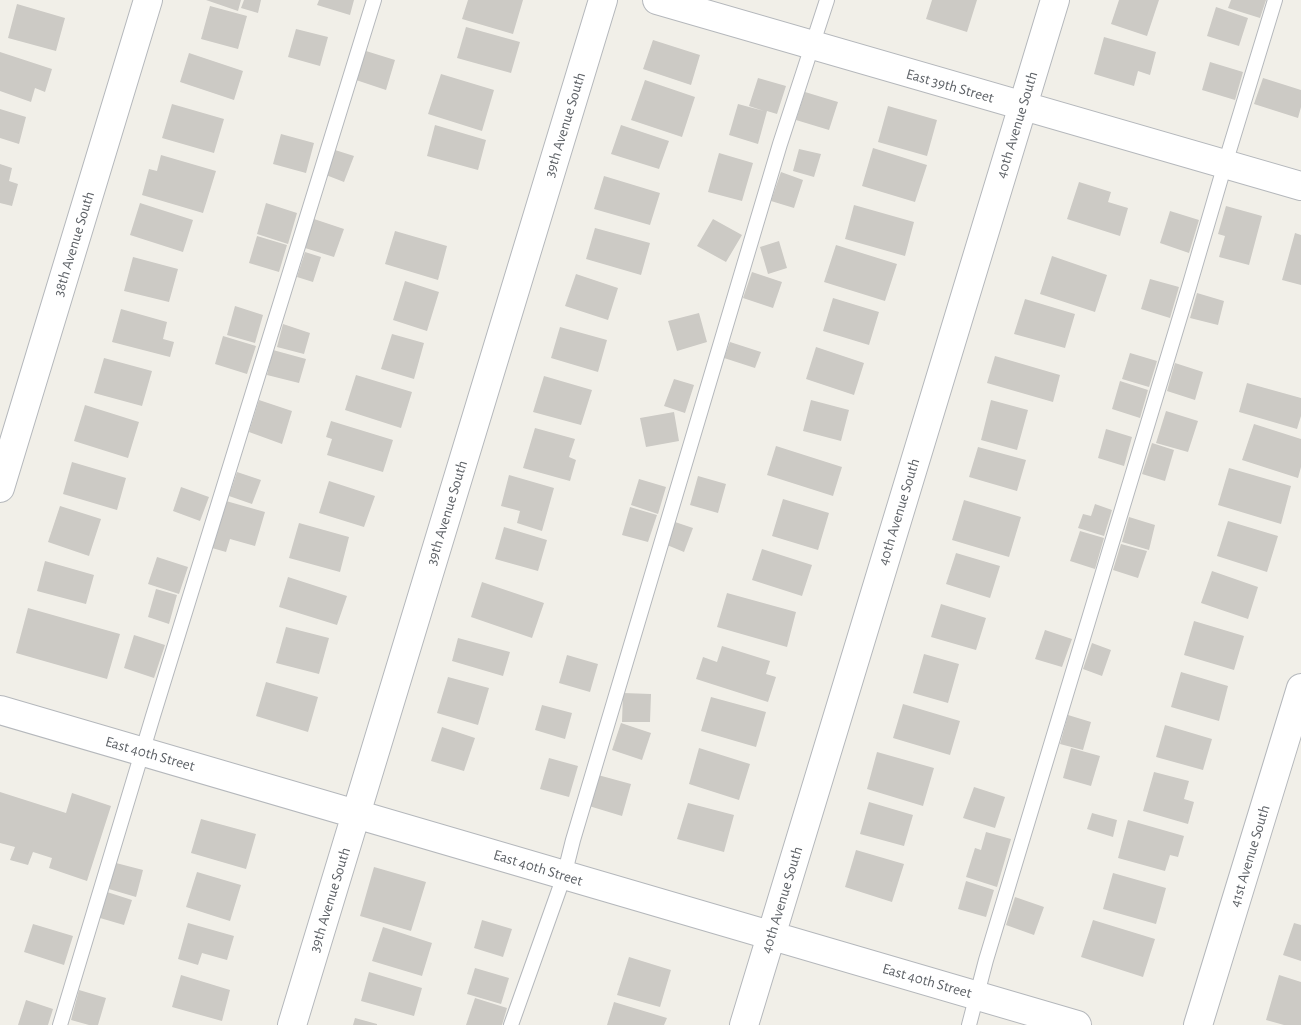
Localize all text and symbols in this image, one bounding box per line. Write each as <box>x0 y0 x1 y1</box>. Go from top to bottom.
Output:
street label: East 39th Street <box>904 65 996 107</box>
street label: 40th Avenue South <box>992 69 1042 181</box>
street label: 39th Avenue South <box>540 70 590 180</box>
street label: 38th Avenue South <box>49 189 99 299</box>
street label: 40th Avenue South <box>874 456 924 568</box>
street label: 39th Avenue South <box>422 458 472 568</box>
street label: East 40th Street <box>103 733 197 775</box>
street label: 41st Avenue South <box>1226 803 1274 909</box>
street label: 40th Avenue South <box>757 844 807 956</box>
street label: 39th Avenue South <box>305 845 355 955</box>
street label: East 40th Street <box>491 846 585 890</box>
street label: East 40th Street <box>880 960 974 1002</box>

